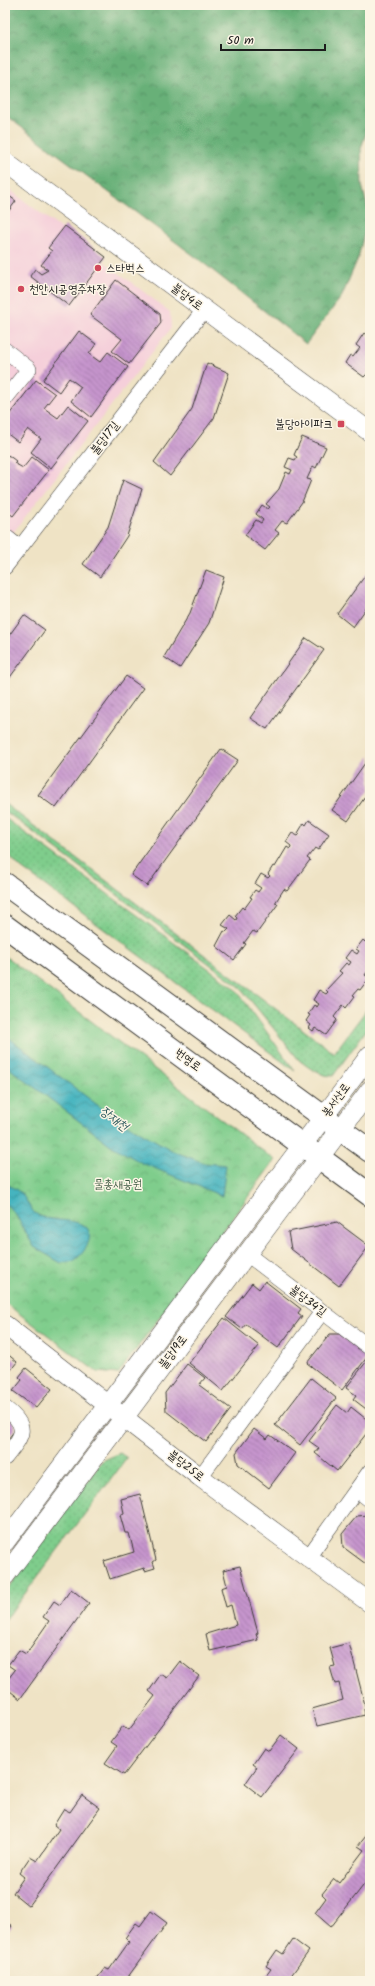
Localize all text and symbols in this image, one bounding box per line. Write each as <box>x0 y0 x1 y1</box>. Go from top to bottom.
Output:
scale bar <box>221 26 325 52</box>
text: 50 m <box>227 31 254 50</box>
place label: 스타벅스 <box>106 259 145 278</box>
marker: 스타벅스 <box>93 263 103 273</box>
street label: 불당4로 <box>167 279 207 315</box>
place label: 천안시공영주차장 <box>29 280 107 299</box>
marker: 천안시공영주차장 <box>16 284 26 294</box>
place label: 불당아이파크 <box>275 415 333 434</box>
street label: 불당17길 <box>86 417 124 459</box>
marker: 불당아이파크 <box>336 419 346 429</box>
street label: 번영로 <box>171 1044 205 1076</box>
street label: 봉서산로 <box>317 1079 355 1121</box>
water label: 장재천 <box>95 1101 134 1138</box>
park label: 물총새공원 <box>94 1175 142 1194</box>
street label: 불당34길 <box>285 1281 331 1322</box>
street label: 불당19로 <box>154 1331 192 1373</box>
street label: 불당25로 <box>163 1445 209 1487</box>

